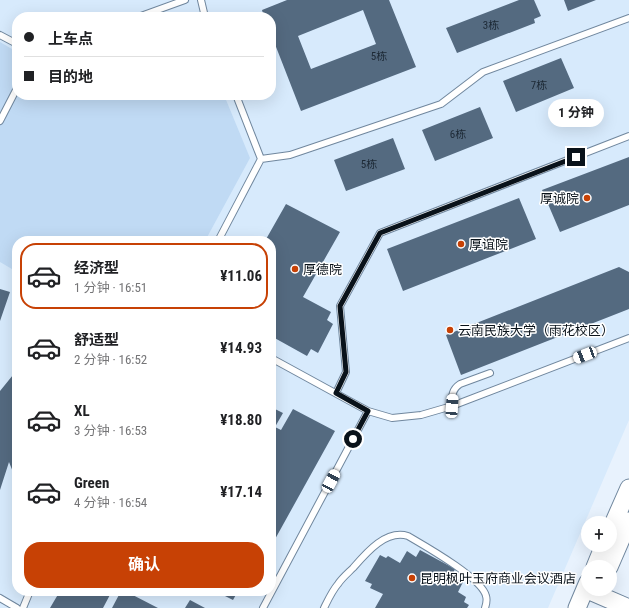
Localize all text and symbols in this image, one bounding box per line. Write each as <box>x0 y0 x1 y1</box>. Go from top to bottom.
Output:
house number: 3栋 <box>483 19 499 32</box>
text: 上车点 <box>48 30 93 48</box>
house number: 5栋 <box>371 50 387 63</box>
text: 目的地 <box>48 68 93 86</box>
house number: 7栋 <box>531 79 547 92</box>
callout: 1 分钟 <box>548 99 604 127</box>
text: 1 分钟 <box>558 105 594 120</box>
house number: 6栋 <box>450 128 466 141</box>
route end <box>567 148 585 166</box>
house number: 5栋 <box>361 158 377 171</box>
place label: 厚诚院 <box>540 191 579 206</box>
marker: 厚诚院 <box>582 193 592 203</box>
place label: 厚谊院 <box>469 237 508 252</box>
marker: 厚谊院 <box>456 239 466 249</box>
icon: car <box>26 258 62 294</box>
text: 经济型 <box>74 259 119 277</box>
place label: 厚德院 <box>303 262 342 277</box>
marker: 厚德院 <box>290 264 300 274</box>
text: ¥11.06 <box>220 267 262 285</box>
text: 1 分钟 · 16:51 <box>74 280 147 295</box>
place label: 云南民族大学（雨花校区） <box>458 323 614 338</box>
marker: 云南民族大学（雨花校区） <box>445 325 455 335</box>
icon: car <box>26 330 62 366</box>
text: 舒适型 <box>74 331 119 349</box>
text: ¥14.93 <box>220 339 262 357</box>
car <box>572 345 598 365</box>
text: 2 分钟 · 16:52 <box>74 352 147 367</box>
car <box>445 394 459 418</box>
icon: car <box>26 402 62 438</box>
text: XL <box>74 402 90 420</box>
text: ¥18.80 <box>220 411 262 429</box>
text: 3 分钟 · 16:53 <box>74 423 147 438</box>
route start <box>344 430 362 448</box>
car <box>320 468 342 494</box>
icon: car <box>26 474 62 510</box>
text: Green <box>74 474 109 492</box>
text: ¥17.14 <box>220 483 262 501</box>
text: 4 分钟 · 16:54 <box>74 495 147 510</box>
map controls <box>581 516 617 596</box>
button: + <box>581 516 617 552</box>
button: 确认 <box>24 542 264 588</box>
button: − <box>581 560 617 596</box>
place label: 昆明枫叶玉府商业会议酒店 <box>420 571 576 586</box>
marker: 昆明枫叶玉府商业会议酒店 <box>407 573 417 583</box>

